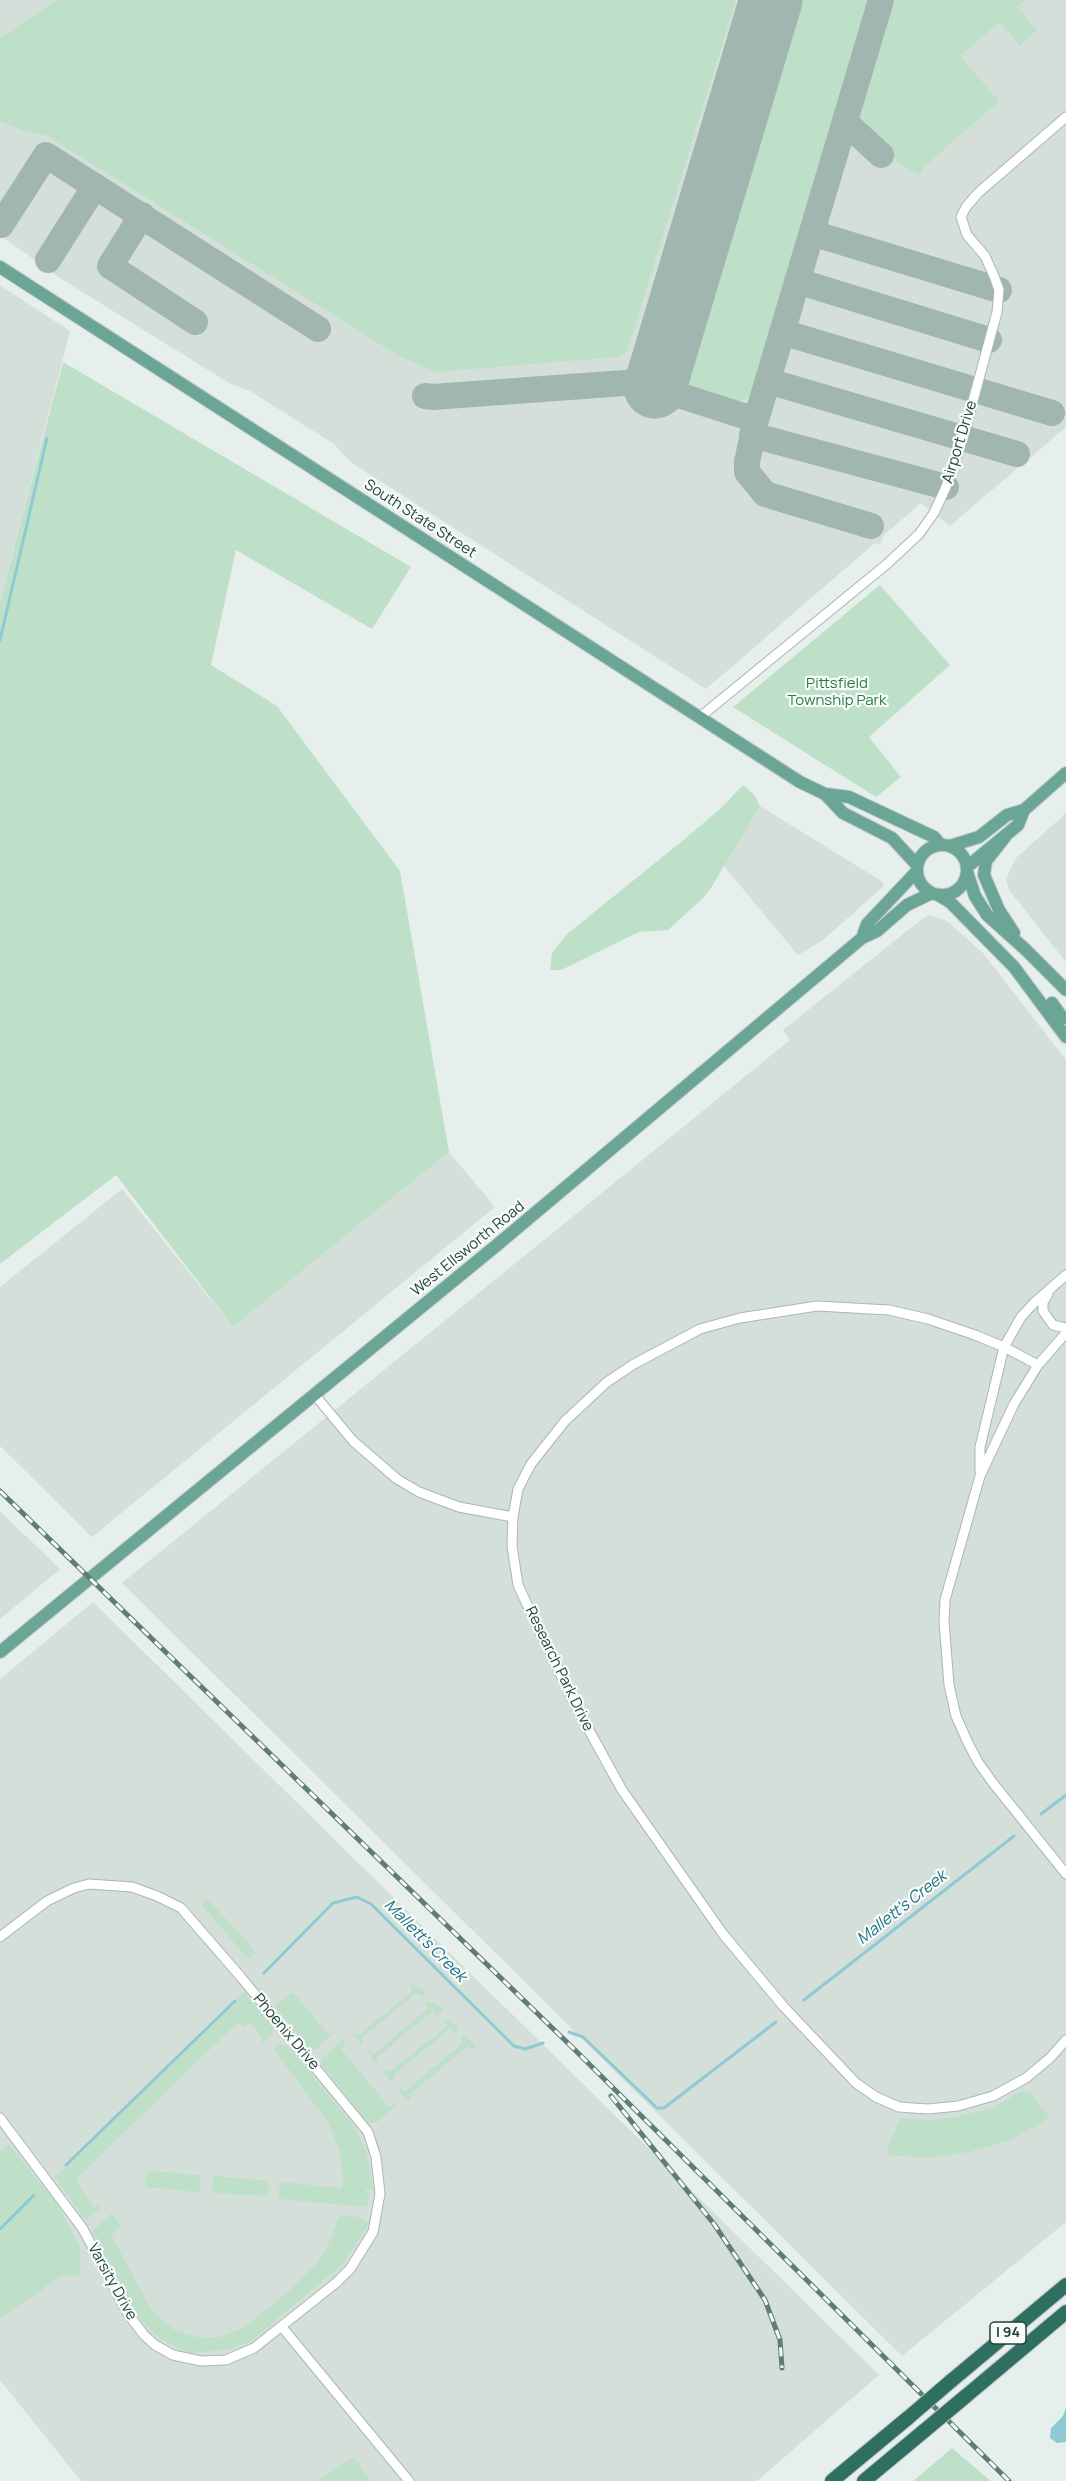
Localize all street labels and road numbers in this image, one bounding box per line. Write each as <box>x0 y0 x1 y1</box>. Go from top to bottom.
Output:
street label: Airport Drive <box>939 398 981 486</box>
street label: South State Street <box>361 476 479 562</box>
street label: West Ellsworth Road <box>408 1198 528 1300</box>
street label: Research Park Drive <box>521 1604 597 1734</box>
street label: Phoenix Drive <box>249 1990 323 2074</box>
street label: Varsity Drive <box>84 2240 140 2324</box>
road number: I 94 <box>990 2322 1026 2344</box>

